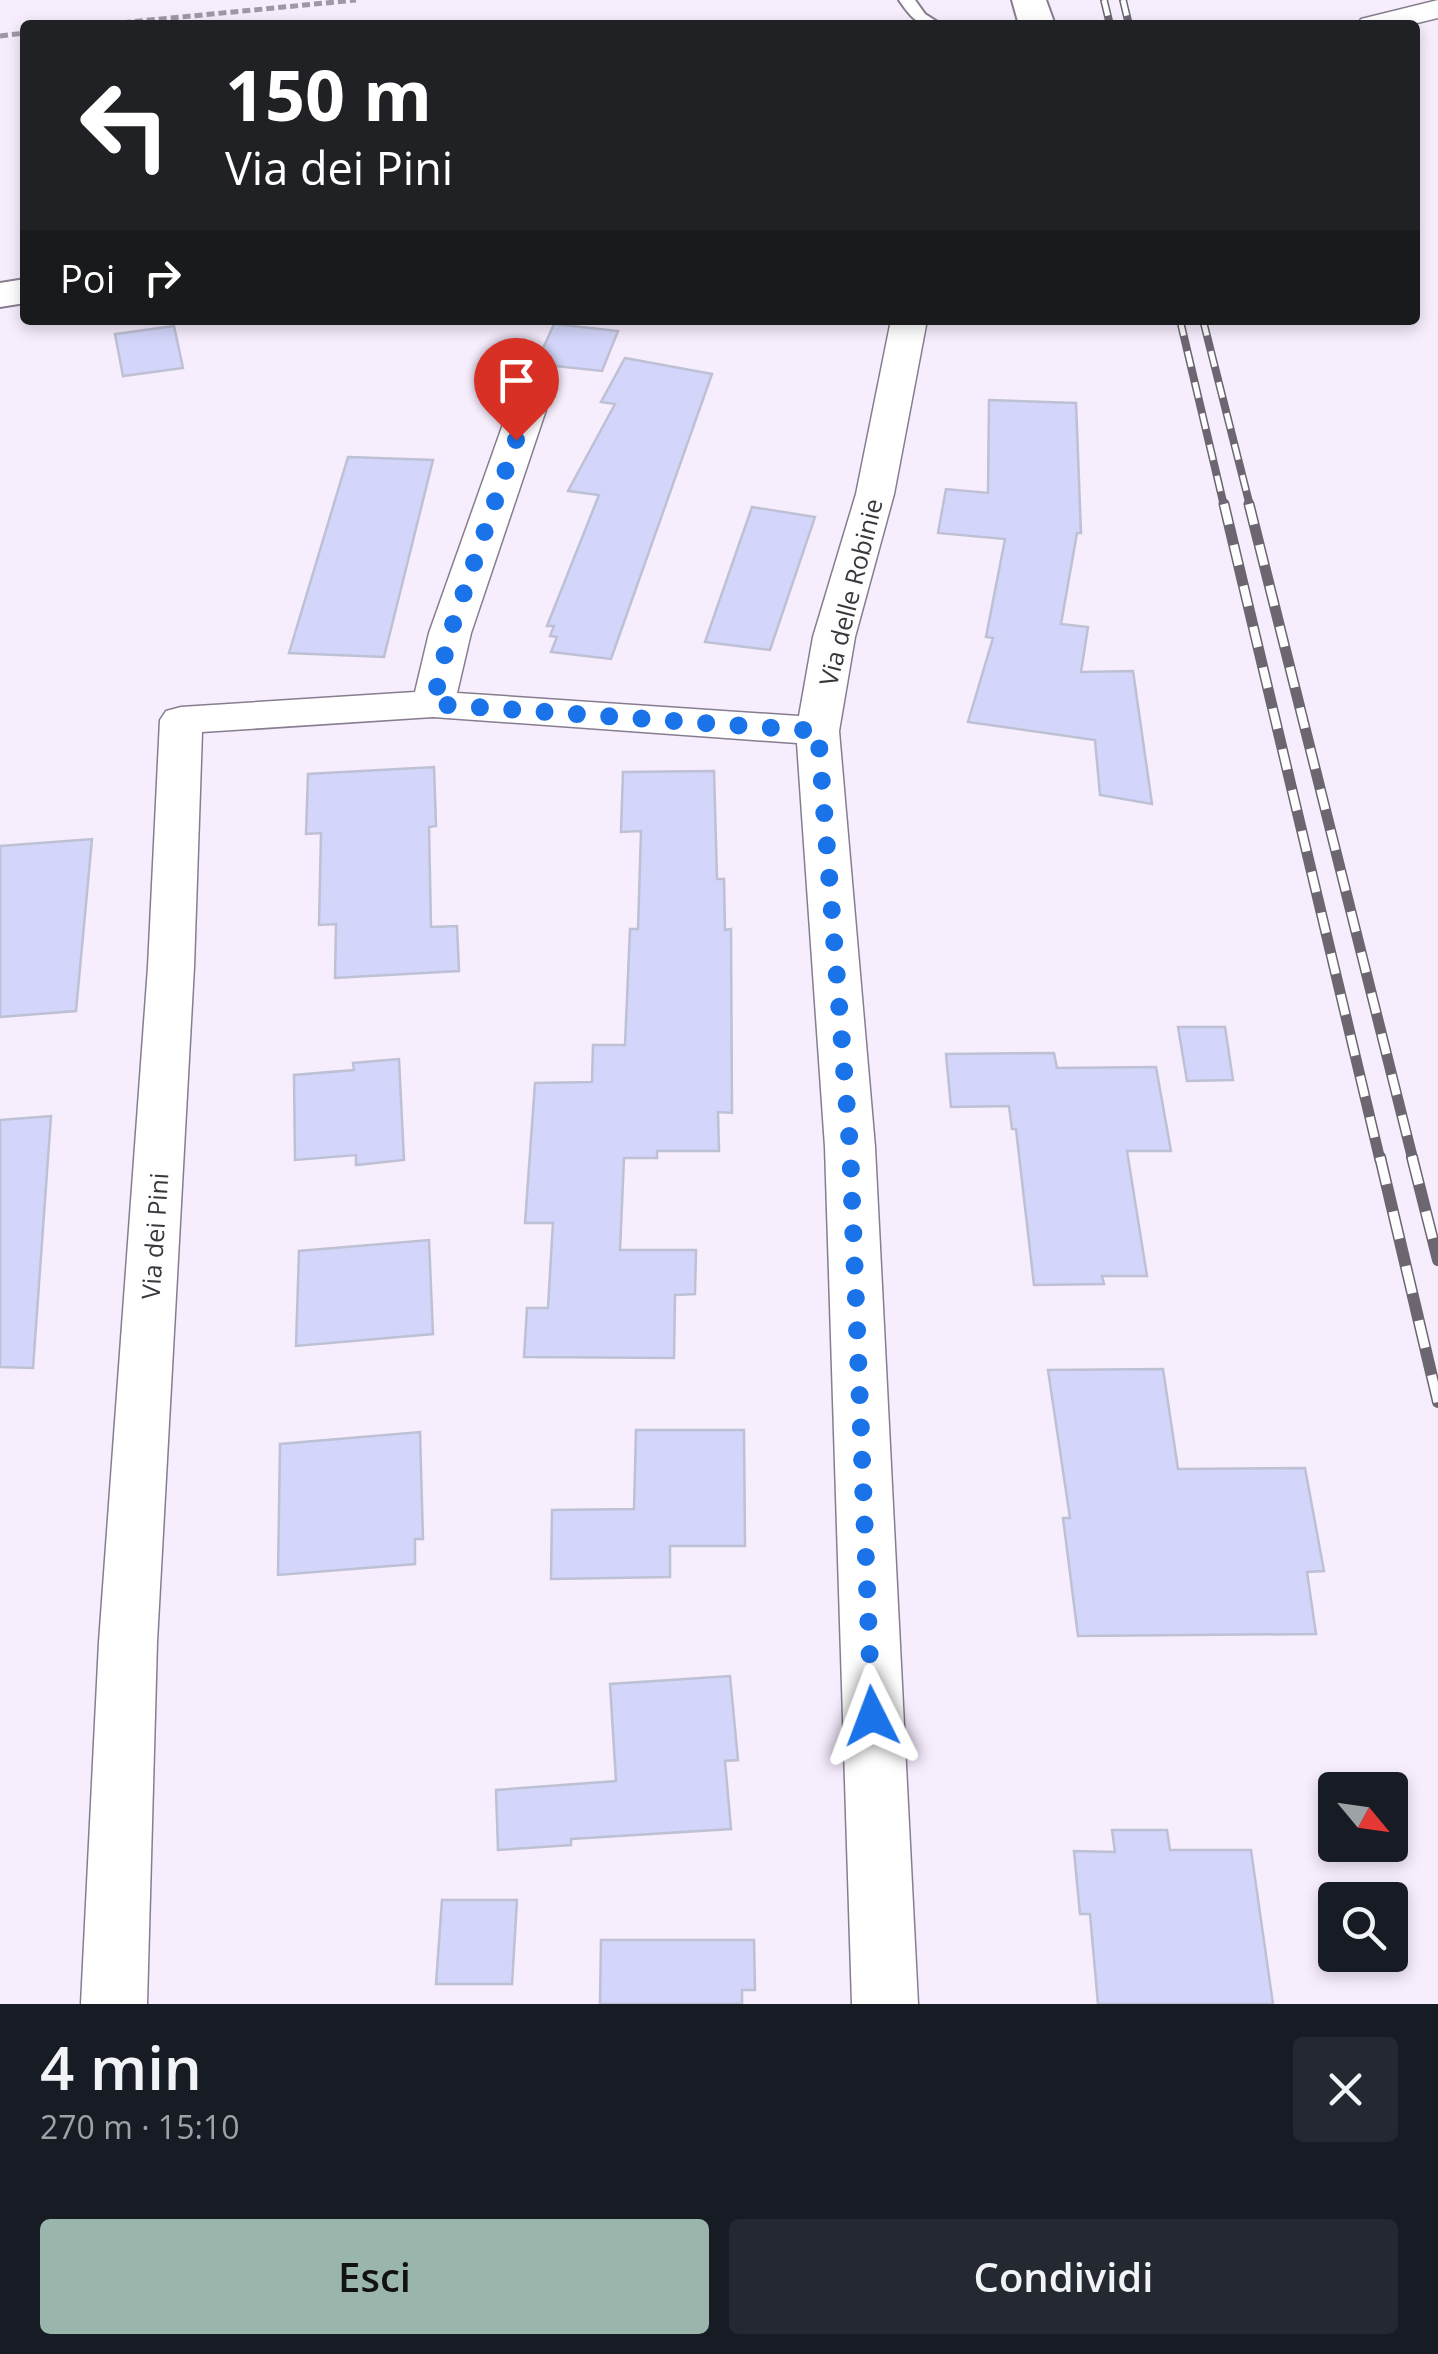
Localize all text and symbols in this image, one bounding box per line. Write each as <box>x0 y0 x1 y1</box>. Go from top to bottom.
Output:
text: 150 m <box>225 46 432 142</box>
icon: left <box>60 60 190 190</box>
text: Via dei Pini <box>225 137 453 198</box>
icon: right <box>135 250 190 305</box>
text: Poi <box>60 252 115 304</box>
pin <box>474 338 559 441</box>
icon: arrive <box>489 353 544 408</box>
street label: Via delle Robinie <box>810 495 890 689</box>
street label: Via dei Pini <box>133 1172 175 1300</box>
position arrow <box>820 1664 924 1768</box>
north arrow <box>1318 1772 1408 1862</box>
map controls <box>1318 1772 1408 1972</box>
button: search <box>1318 1882 1408 1972</box>
text: 4 min <box>40 2026 202 2108</box>
button: close <box>1293 2037 1398 2142</box>
text: 270 m · 15:10 <box>40 2105 239 2148</box>
button: Esci <box>40 2219 709 2334</box>
button: Condividi <box>729 2219 1398 2334</box>

